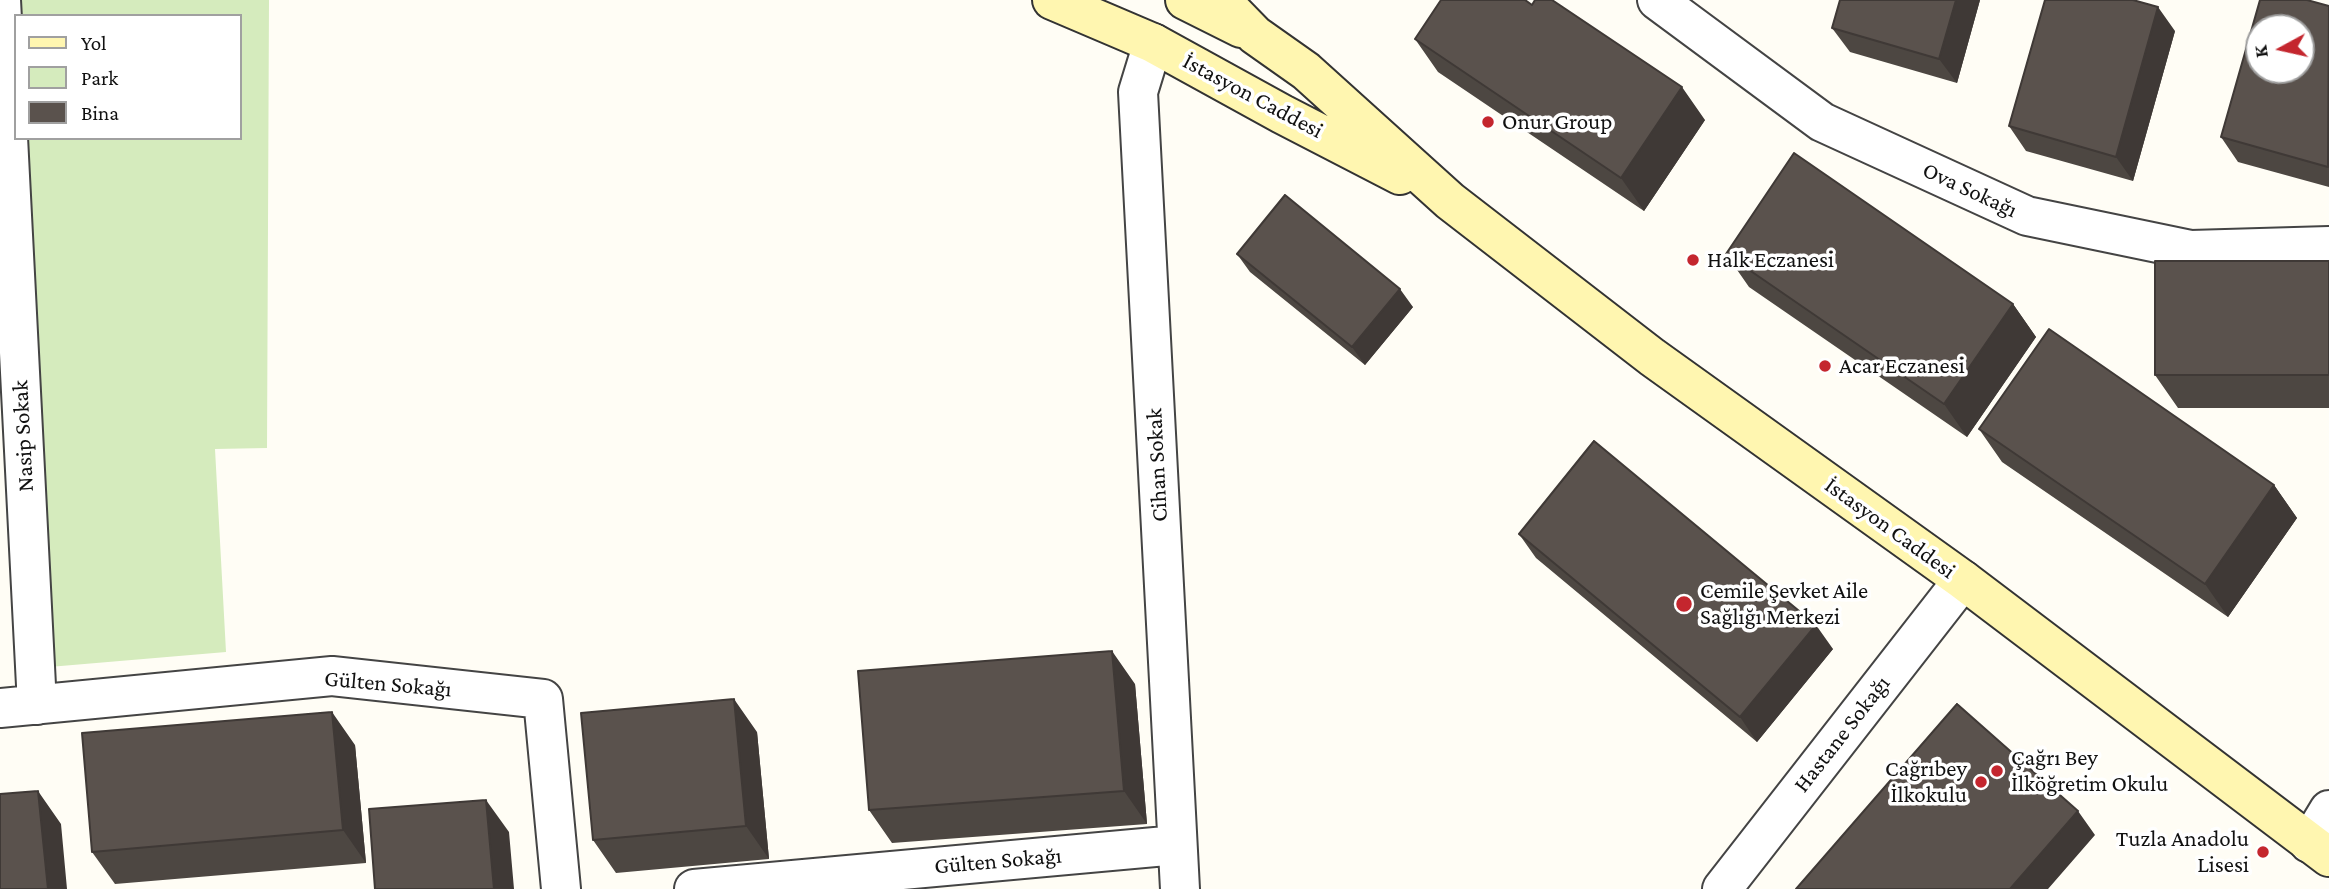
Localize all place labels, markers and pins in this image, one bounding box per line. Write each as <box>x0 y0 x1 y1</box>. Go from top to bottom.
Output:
place label: Onur Group <box>1502 108 1612 136</box>
marker: Onur Group <box>1480 114 1496 130</box>
place label: Halk Eczanesi <box>1707 246 1834 274</box>
marker: Halk Eczanesi <box>1685 252 1701 268</box>
place label: Acar Eczanesi <box>1839 352 1965 380</box>
marker: Acar Eczanesi <box>1817 358 1833 374</box>
place label: Cemile Şevket Aile Sağlığı Merkezi <box>1700 577 1868 631</box>
marker: Cemile Şevket Aile Sağlığı Merkezi <box>1674 594 1694 614</box>
place label: Çağrı Bey İlköğretim Okulu <box>2011 744 2168 798</box>
place label: Cağrıbey İlkokulu <box>1885 755 1967 809</box>
marker: Çağrı Bey İlköğretim Okulu <box>1989 763 2005 779</box>
marker: Cağrıbey İlkokulu <box>1973 774 1989 790</box>
place label: Tuzla Anadolu Lisesi <box>2116 825 2249 879</box>
marker: Tuzla Anadolu Lisesi <box>2255 844 2271 860</box>

